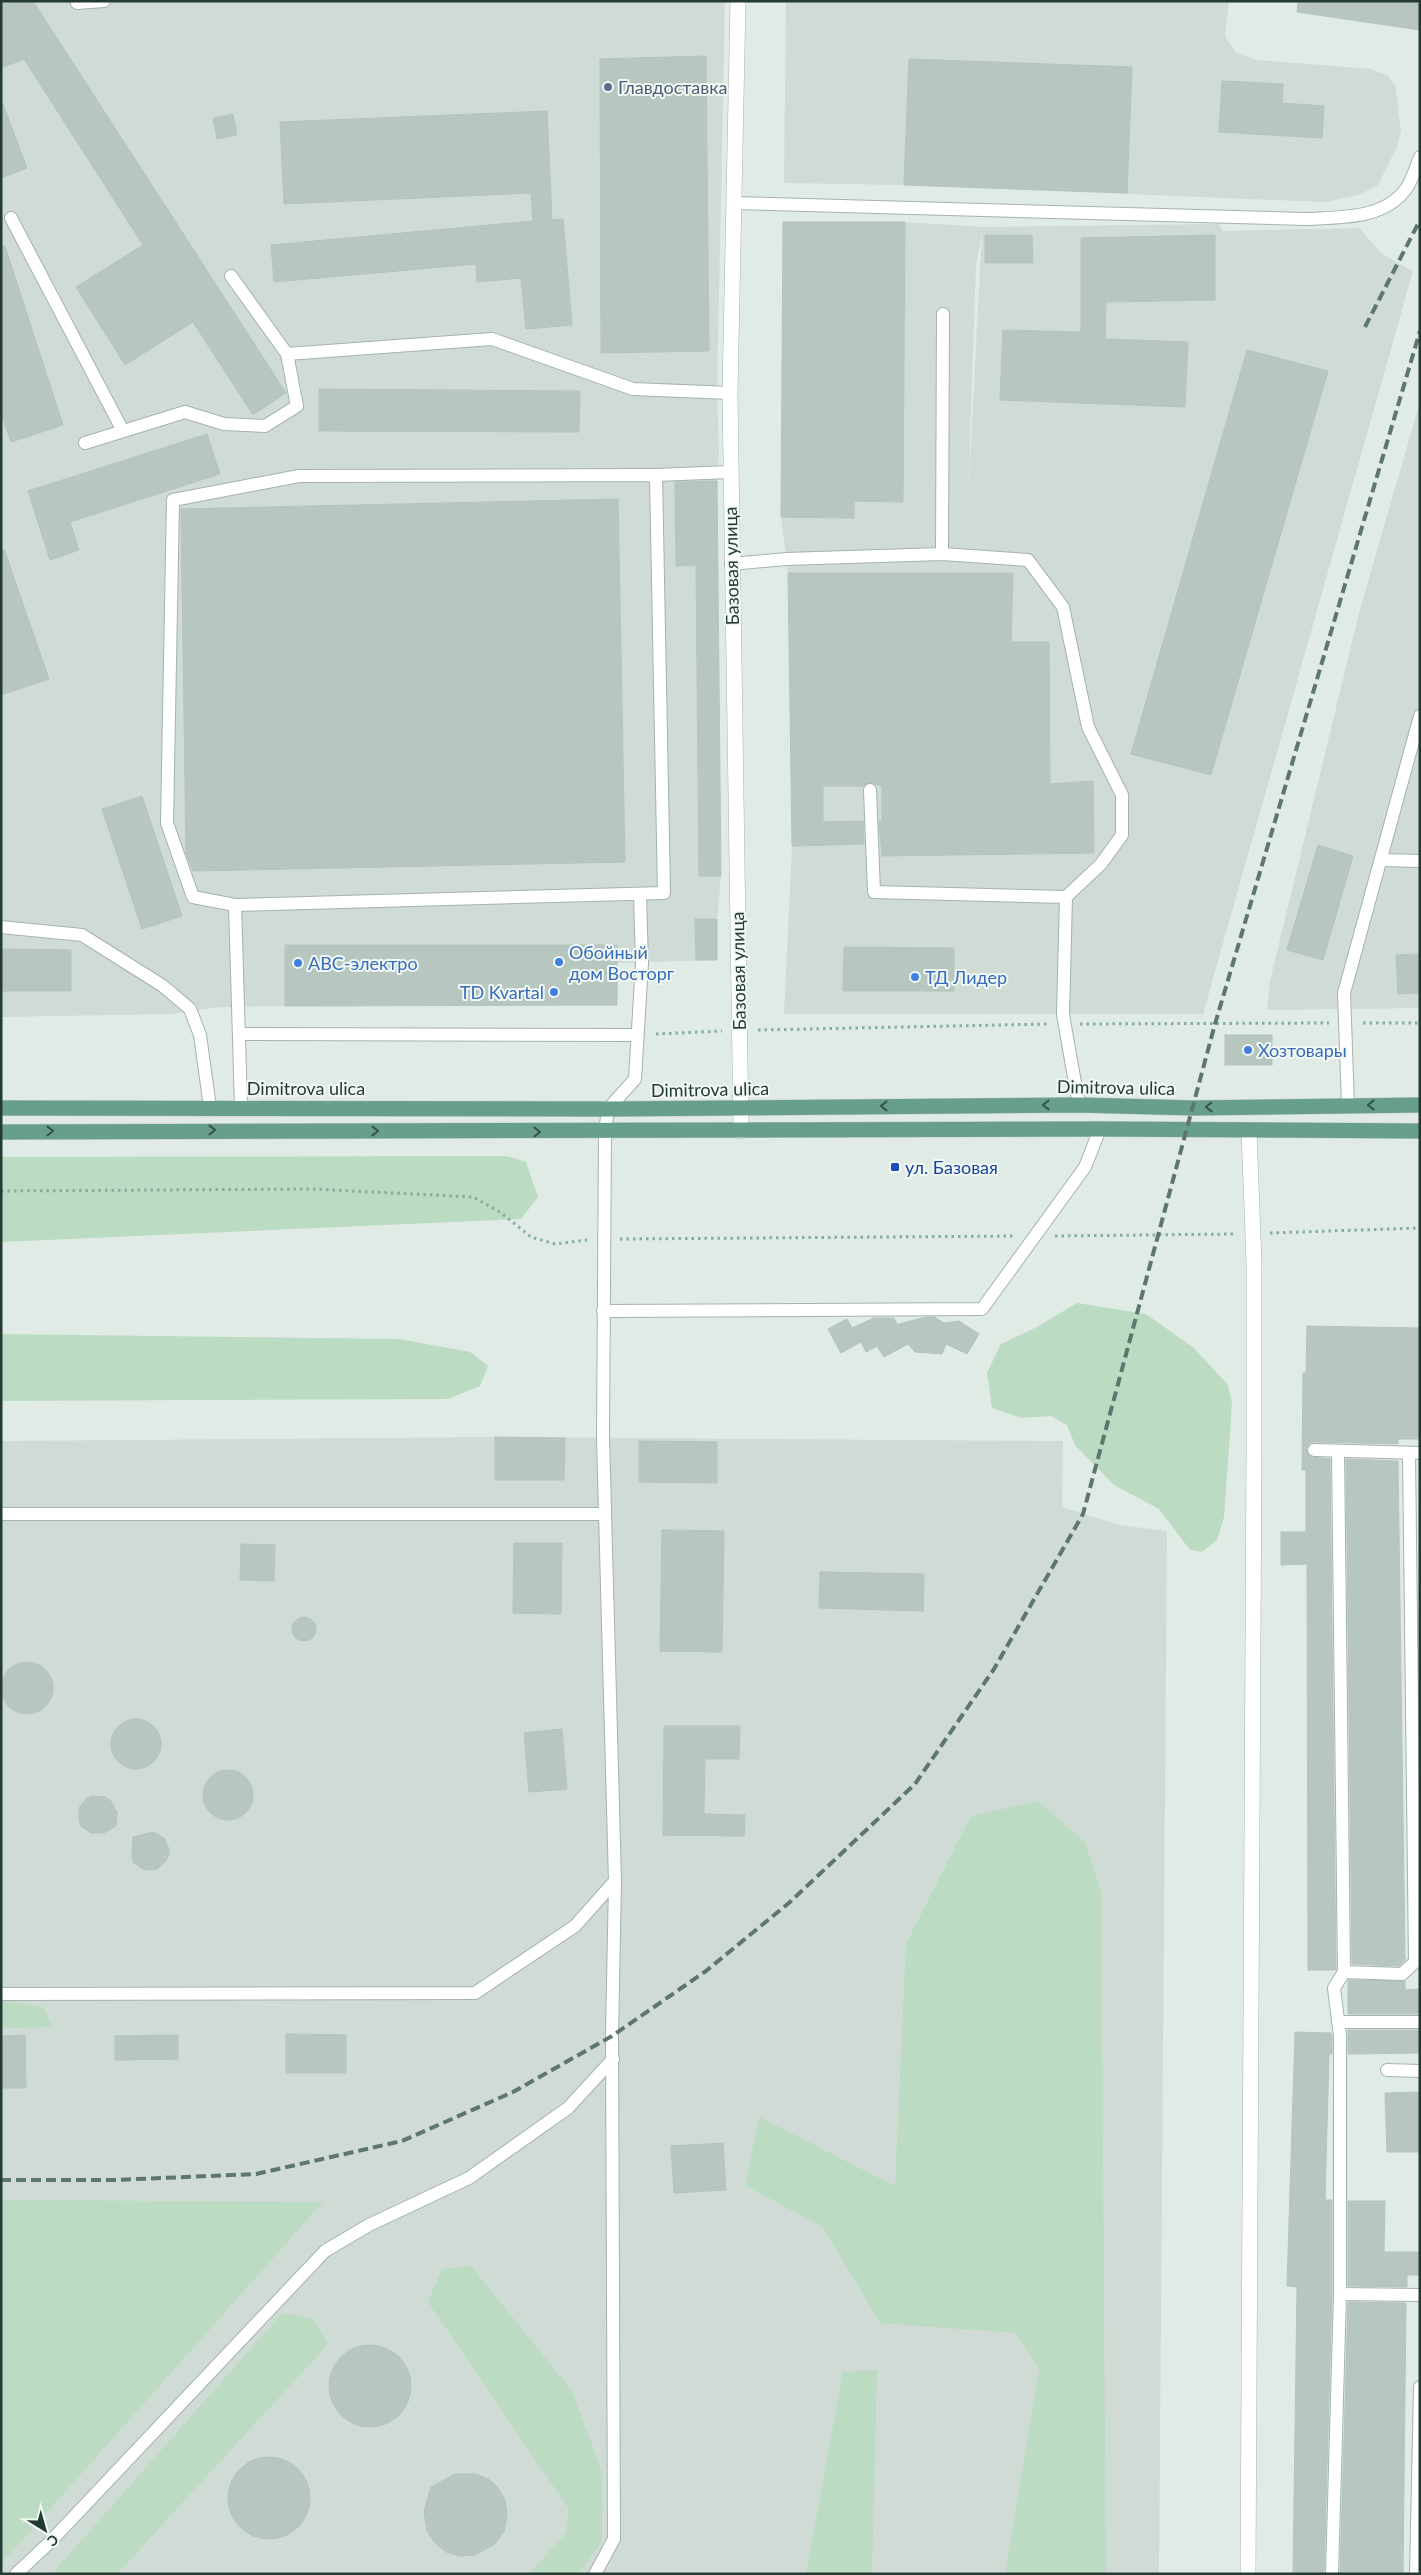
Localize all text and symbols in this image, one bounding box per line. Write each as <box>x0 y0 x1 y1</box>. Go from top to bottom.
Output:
place label: Главдоставка <box>618 76 727 98</box>
marker: Главдоставка <box>602 81 614 93</box>
street label: Базовая улица <box>719 506 743 626</box>
street label: Базовая улица <box>726 911 750 1031</box>
place label: Обойный дом Восторг <box>569 941 675 984</box>
place label: АВС-электро <box>308 952 418 974</box>
marker: Обойный дом Восторг <box>553 956 565 968</box>
marker: АВС-электро <box>292 957 304 969</box>
place label: ТД Лидер <box>925 966 1007 988</box>
marker: ТД Лидер <box>909 971 921 983</box>
place label: TD Kvartal <box>460 981 544 1003</box>
marker: TD Kvartal <box>548 986 560 998</box>
place label: Хозтовары <box>1258 1039 1347 1061</box>
marker: Хозтовары <box>1242 1044 1254 1056</box>
street label: Dimitrova ulica <box>1057 1075 1175 1099</box>
street label: Dimitrova ulica <box>247 1077 365 1099</box>
street label: Dimitrova ulica <box>651 1077 769 1101</box>
one-way arrow <box>1042 1100 1050 1110</box>
one-way arrow <box>1367 1100 1374 1110</box>
one-way arrow <box>879 1101 887 1111</box>
one-way arrow <box>1204 1102 1212 1112</box>
one-way arrow <box>209 1125 217 1135</box>
one-way arrow <box>46 1126 54 1136</box>
one-way arrow <box>372 1126 379 1136</box>
one-way arrow <box>534 1127 542 1137</box>
place label: ул. Базовая <box>905 1156 998 1178</box>
marker: ул. Базовая <box>889 1161 901 1173</box>
north arrow <box>20 2505 70 2555</box>
text: С <box>44 2531 62 2551</box>

